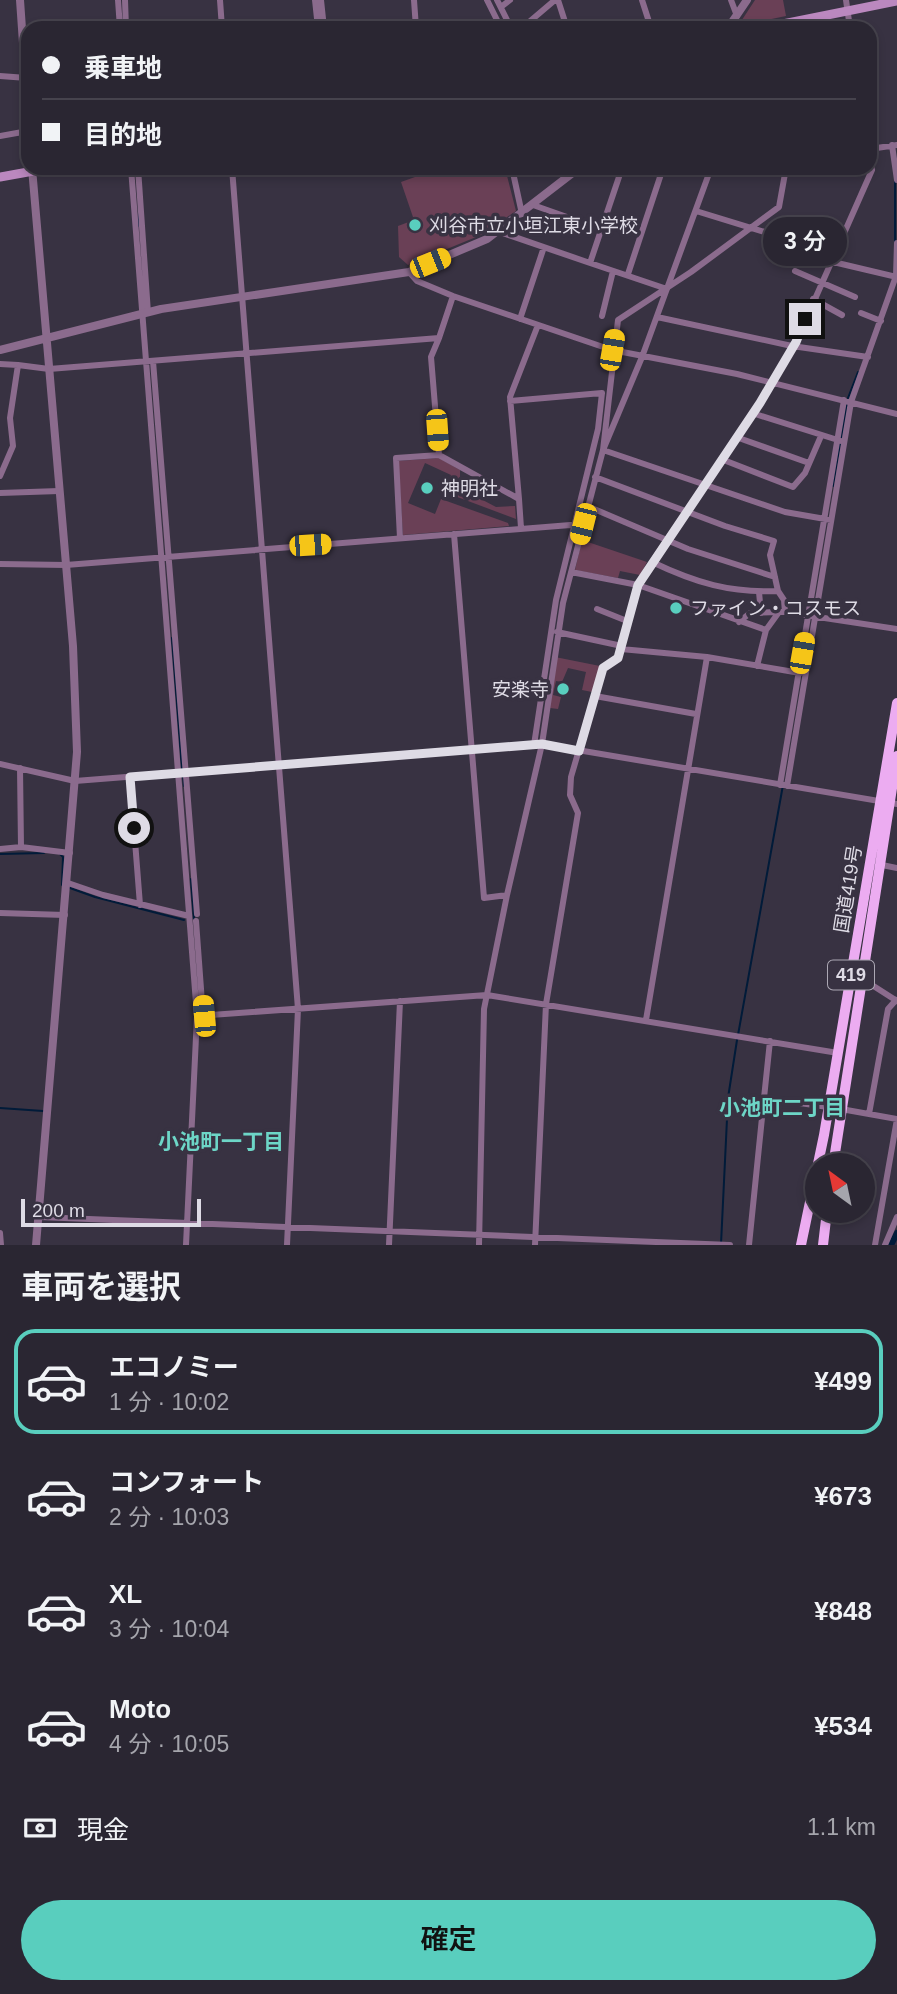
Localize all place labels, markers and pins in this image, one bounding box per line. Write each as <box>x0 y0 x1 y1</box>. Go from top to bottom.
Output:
place label: 刈谷市立小垣江東小学校 <box>429 215 638 236</box>
marker: 刈谷市立小垣江東小学校 <box>407 217 423 233</box>
place label: 神明社 <box>441 478 498 499</box>
marker: 神明社 <box>419 480 435 496</box>
place label: ファイン・コスモス <box>690 598 861 619</box>
marker: ファイン・コスモス <box>668 600 684 616</box>
place label: 安楽寺 <box>492 679 549 700</box>
marker: 安楽寺 <box>555 681 571 697</box>

